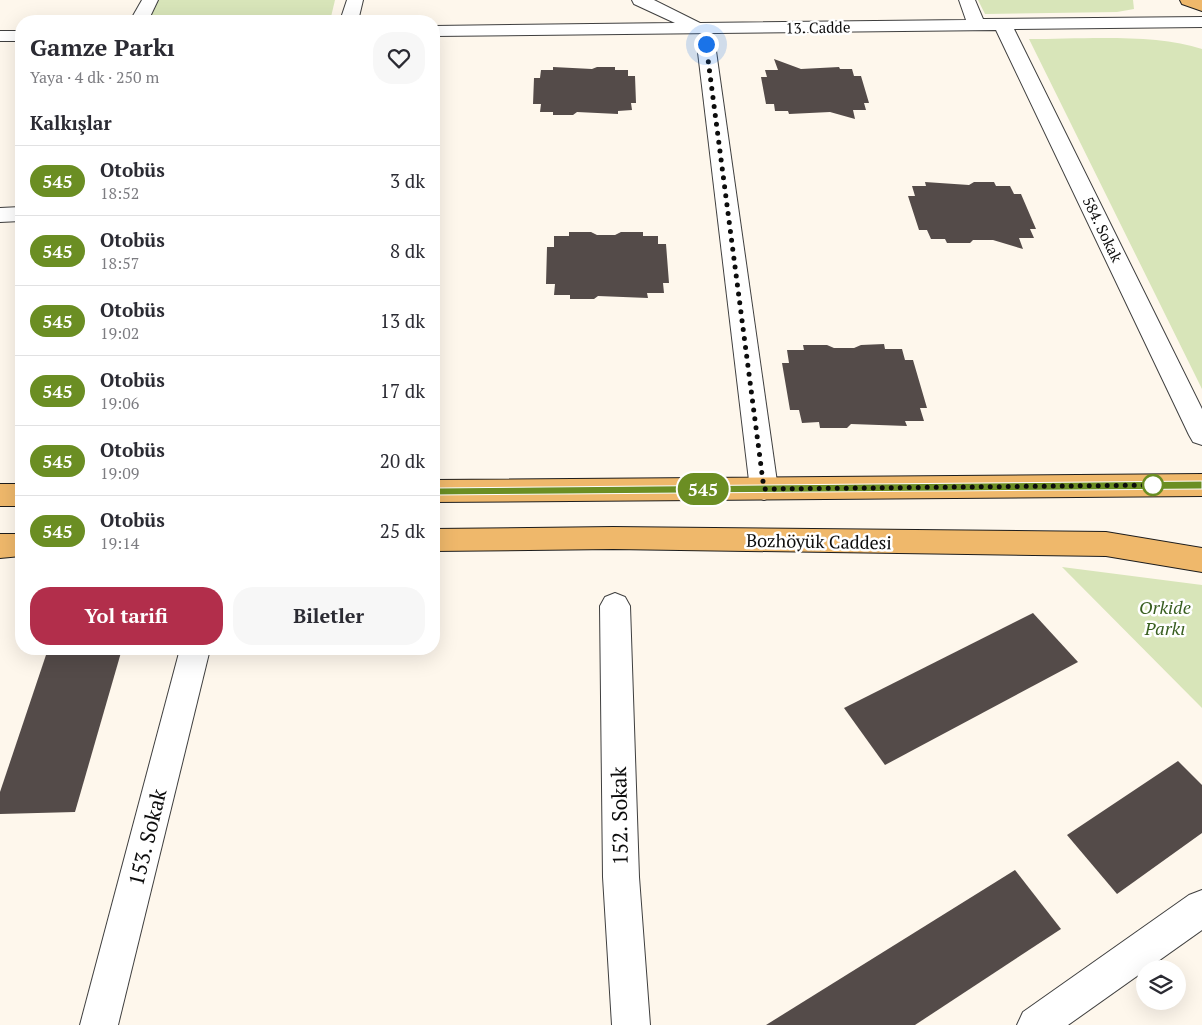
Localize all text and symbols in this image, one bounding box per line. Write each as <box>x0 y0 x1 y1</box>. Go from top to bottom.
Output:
street label: 13. Cadde <box>786 16 850 38</box>
text: Gamze Parkı <box>30 31 175 63</box>
button: heart <box>373 32 425 84</box>
your location <box>694 32 719 57</box>
text: Yaya · 4 dk · 250 m <box>30 66 159 88</box>
text: Kalkışlar <box>30 110 112 135</box>
text: Otobüs <box>100 157 165 182</box>
text: 3 dk <box>390 168 425 193</box>
text: 545 <box>42 169 73 193</box>
text: 18:52 <box>100 182 139 204</box>
street label: 584. Sokak <box>1079 193 1128 265</box>
text: Otobüs <box>100 227 165 252</box>
text: 8 dk <box>390 238 425 263</box>
text: 545 <box>42 239 73 263</box>
text: 18:57 <box>100 252 139 274</box>
text: Otobüs <box>100 297 165 322</box>
text: 13 dk <box>380 308 425 333</box>
text: 545 <box>42 309 73 333</box>
text: 19:02 <box>100 322 139 344</box>
text: Otobüs <box>100 367 165 392</box>
text: 17 dk <box>380 378 425 403</box>
text: 545 <box>42 379 73 403</box>
text: 19:06 <box>100 392 139 414</box>
text: Otobüs <box>100 437 165 462</box>
text: 20 dk <box>380 448 425 473</box>
text: 545 <box>42 449 73 473</box>
text: 19:09 <box>100 462 139 484</box>
line badge: 545 <box>674 473 732 505</box>
unlabelled marker <box>1142 474 1164 496</box>
text: 545 <box>688 477 718 501</box>
text: Otobüs <box>100 507 165 532</box>
text: 25 dk <box>380 518 425 543</box>
text: 545 <box>42 519 73 543</box>
street label: Bozhöyük Caddesi <box>746 528 892 554</box>
text: 19:14 <box>100 532 139 554</box>
button: Yol tarifi <box>30 587 223 645</box>
button: Biletler <box>233 587 425 645</box>
park label: Orkide Parkı <box>1139 595 1191 640</box>
street label: 152. Sokak <box>604 766 634 866</box>
street label: 153. Sokak <box>121 786 173 888</box>
map controls <box>1136 960 1186 1010</box>
button: layers <box>1136 960 1186 1010</box>

